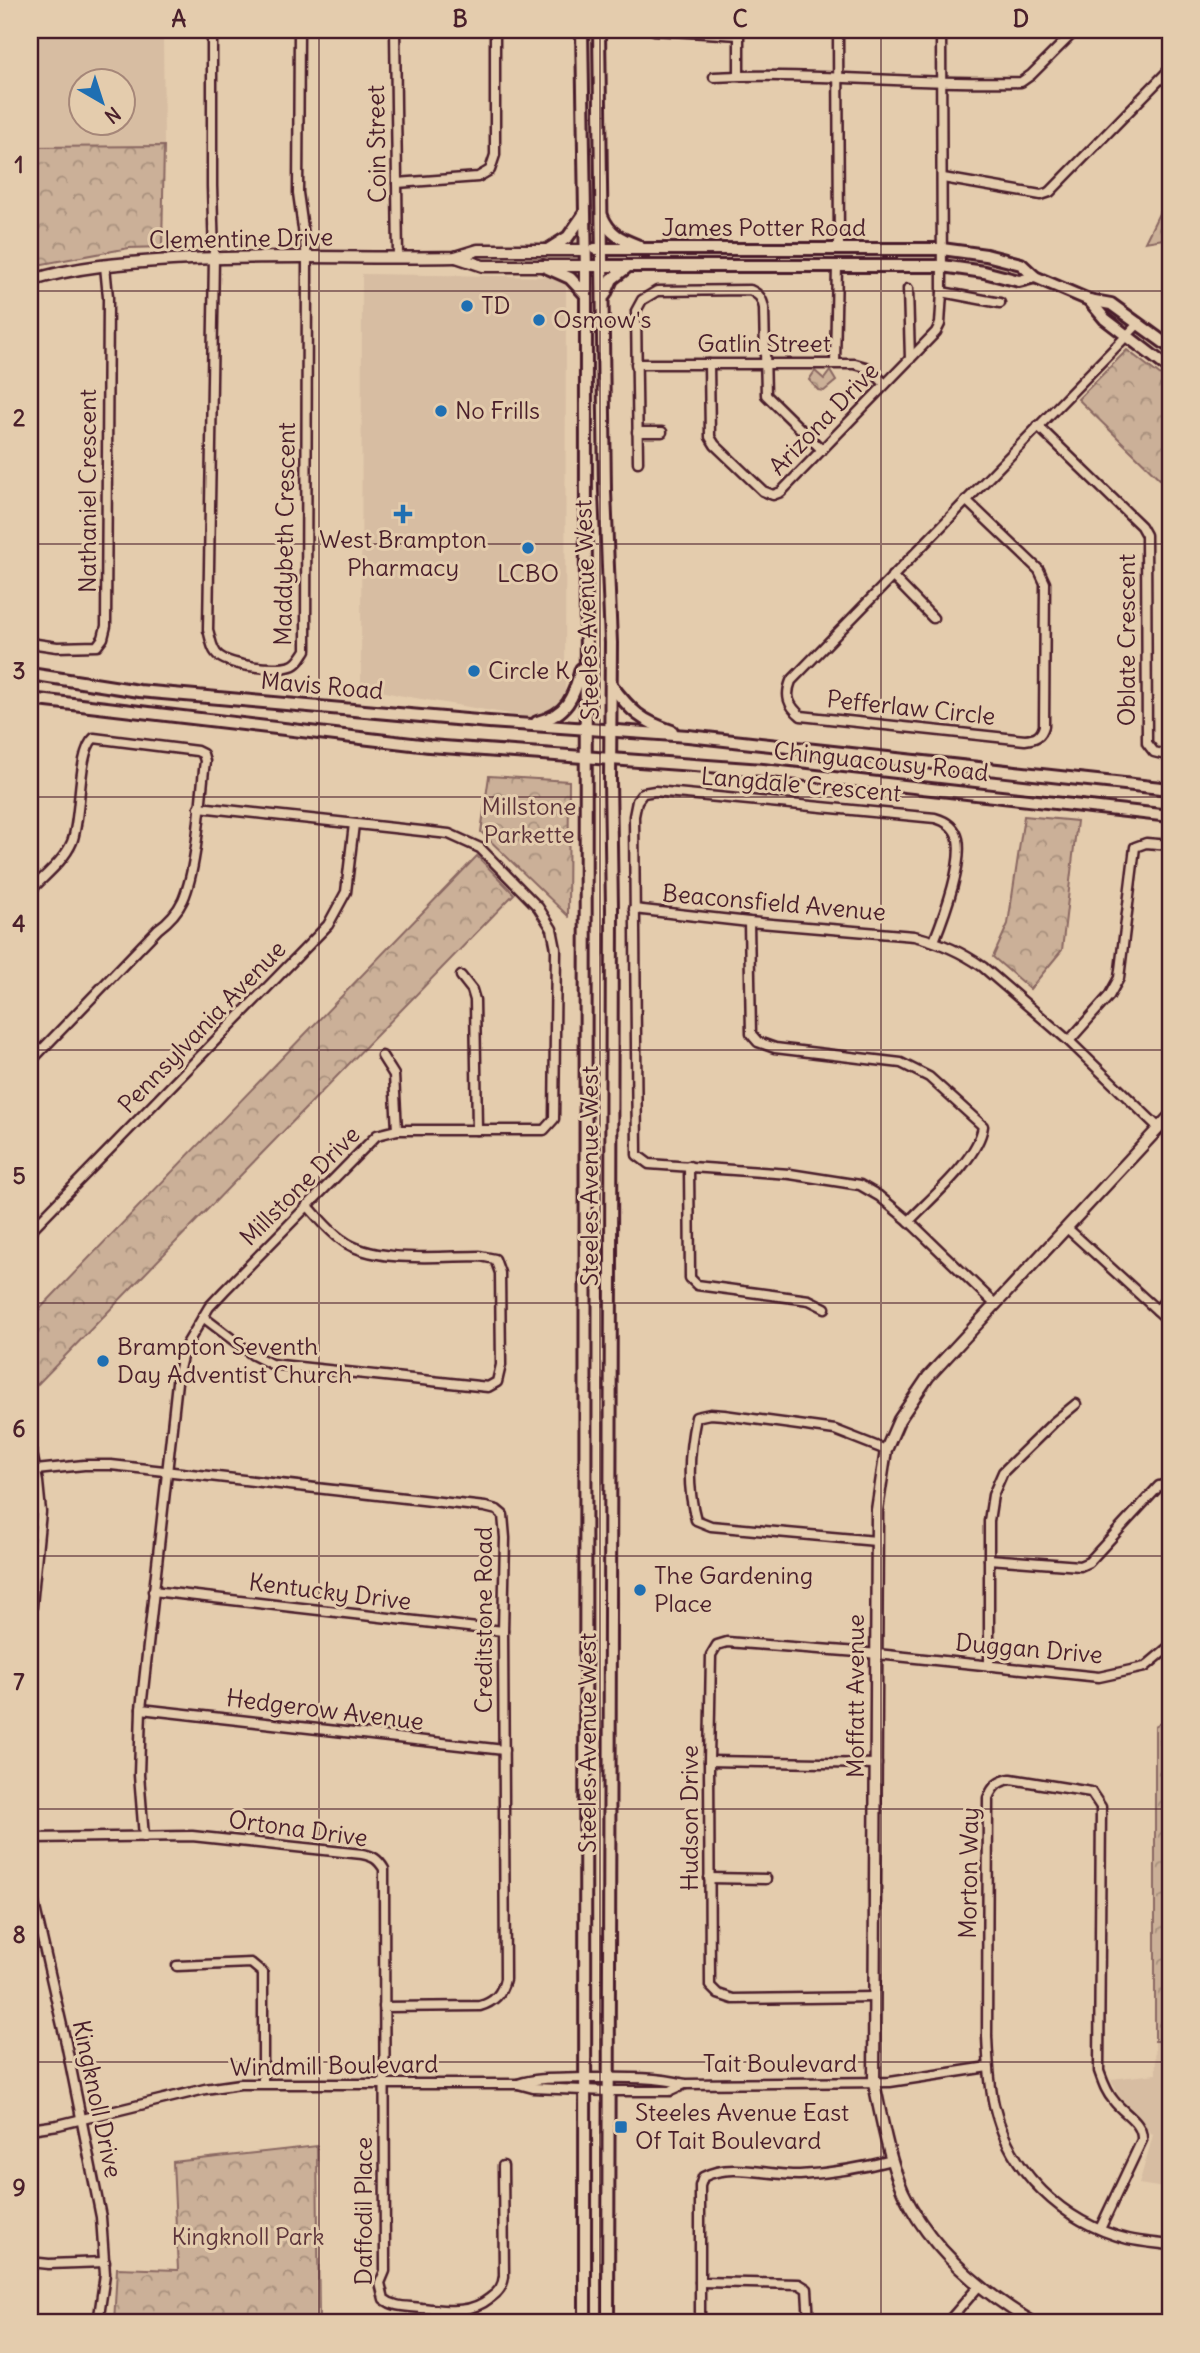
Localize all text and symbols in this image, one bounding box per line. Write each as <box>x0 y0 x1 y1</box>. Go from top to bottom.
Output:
text: A <box>172 4 187 33</box>
text: B <box>452 4 468 33</box>
text: C <box>732 4 748 33</box>
text: D <box>1013 4 1029 33</box>
north arrow <box>66 66 136 136</box>
street label: Coin Street <box>360 85 392 203</box>
text: N <box>100 102 125 129</box>
text: 1 <box>14 150 24 179</box>
street label: James Potter Road <box>662 212 866 242</box>
street label: Clementine Drive <box>148 221 334 255</box>
place label: TD <box>481 290 511 320</box>
marker: TD <box>459 298 475 314</box>
place label: Osmow's <box>553 304 651 334</box>
marker: Osmow's <box>531 312 547 328</box>
street label: Gatlin Street <box>697 328 831 358</box>
street label: Arizona Drive <box>762 356 885 481</box>
street label: Nathaniel Crescent <box>72 389 102 593</box>
place label: No Frills <box>455 395 540 425</box>
text: 2 <box>13 403 26 432</box>
marker: No Frills <box>433 403 449 419</box>
street label: Maddybeth Crescent <box>267 422 301 646</box>
street label: Steeles Avenue West <box>567 499 605 721</box>
marker: West Brampton Pharmacy <box>395 506 411 522</box>
place label: West Brampton Pharmacy <box>319 524 487 582</box>
marker: LCBO <box>520 540 536 556</box>
street label: Oblate Crescent <box>1111 554 1141 726</box>
place label: LCBO <box>497 558 559 588</box>
place label: Circle K <box>488 655 570 685</box>
text: 3 <box>12 656 26 685</box>
marker: Circle K <box>466 663 482 679</box>
street label: Mavis Road <box>260 665 385 705</box>
street label: Pefferlaw Circle <box>825 683 997 731</box>
street label: Chinguacousy Road <box>772 735 990 787</box>
street label: Langdale Crescent <box>700 760 902 808</box>
park label: Millstone Parkette <box>482 791 576 849</box>
street label: Beaconsfield Avenue <box>661 877 887 927</box>
text: 4 <box>12 909 26 938</box>
street label: Pennsylvania Avenue <box>111 934 291 1119</box>
street label: Steeles Avenue West <box>574 1066 604 1286</box>
street label: Millstone Drive <box>233 1119 366 1252</box>
text: 5 <box>12 1161 26 1190</box>
place label: Brampton Seventh Day Adventist Church <box>117 1331 352 1389</box>
marker: Brampton Seventh Day Adventist Church <box>95 1353 111 1369</box>
text: 6 <box>12 1414 26 1443</box>
street label: Creditstone Road <box>468 1527 498 1713</box>
place label: The Gardening Place <box>654 1560 813 1618</box>
street label: Kentucky Drive <box>247 1566 413 1616</box>
marker: The Gardening Place <box>632 1582 648 1598</box>
street label: Moffatt Avenue <box>840 1614 870 1778</box>
street label: Duggan Drive <box>954 1627 1104 1669</box>
street label: Steeles Avenue West <box>572 1633 602 1853</box>
text: 7 <box>13 1667 25 1696</box>
street label: Hedgerow Avenue <box>225 1682 425 1736</box>
street label: Hudson Drive <box>674 1745 704 1891</box>
street label: Ortona Drive <box>227 1803 370 1853</box>
street label: Morton Way <box>952 1807 984 1939</box>
text: 8 <box>12 1920 26 1949</box>
street label: Kingknoll Drive <box>67 2017 129 2180</box>
street label: Windmill Boulevard <box>229 2048 438 2082</box>
street label: Tait Boulevard <box>703 2048 857 2078</box>
place label: Steeles Avenue East Of Tait Boulevard <box>635 2097 849 2155</box>
marker: Steeles Avenue East Of Tait Boulevard <box>613 2119 629 2135</box>
street label: Daffodil Place <box>348 2137 378 2285</box>
text: 9 <box>12 2173 26 2202</box>
park label: Kingknoll Park <box>171 2221 325 2251</box>

